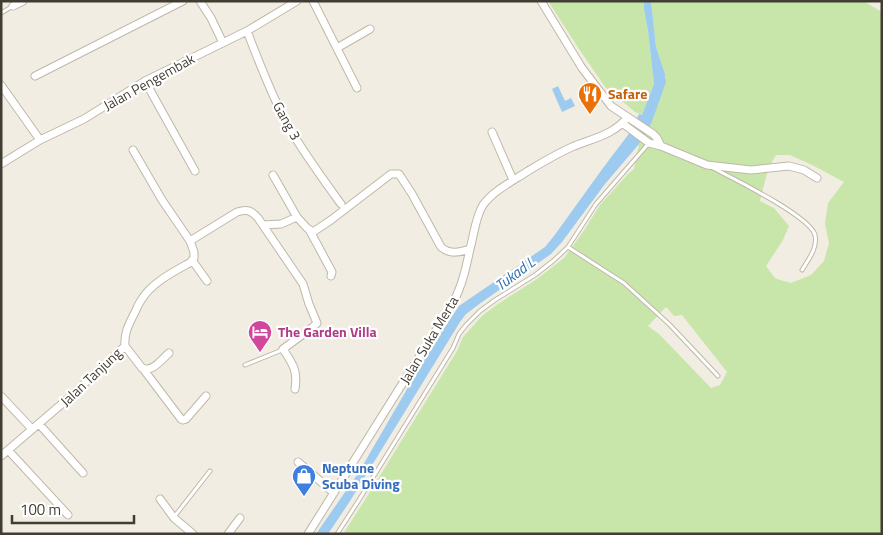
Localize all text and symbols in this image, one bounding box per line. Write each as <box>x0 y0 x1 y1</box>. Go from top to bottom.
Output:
street label: Jalan Pengembak <box>99 48 199 115</box>
restaurant icon: Safare <box>577 81 603 115</box>
place label: Safare <box>608 83 647 104</box>
street label: Gang 3 <box>268 98 307 144</box>
water label: Tukad L <box>490 251 540 296</box>
street label: Jalan Suka Merta <box>394 292 463 388</box>
hotel icon: The Garden Villa <box>247 319 273 353</box>
place label: The Garden Villa <box>278 321 377 342</box>
street label: Jalan Tanjung <box>55 342 126 411</box>
place label: Neptune Scuba Diving <box>322 457 400 494</box>
shop icon: Neptune Scuba Diving <box>291 463 317 497</box>
scale bar <box>12 492 135 524</box>
text: 100 m <box>20 498 61 521</box>

